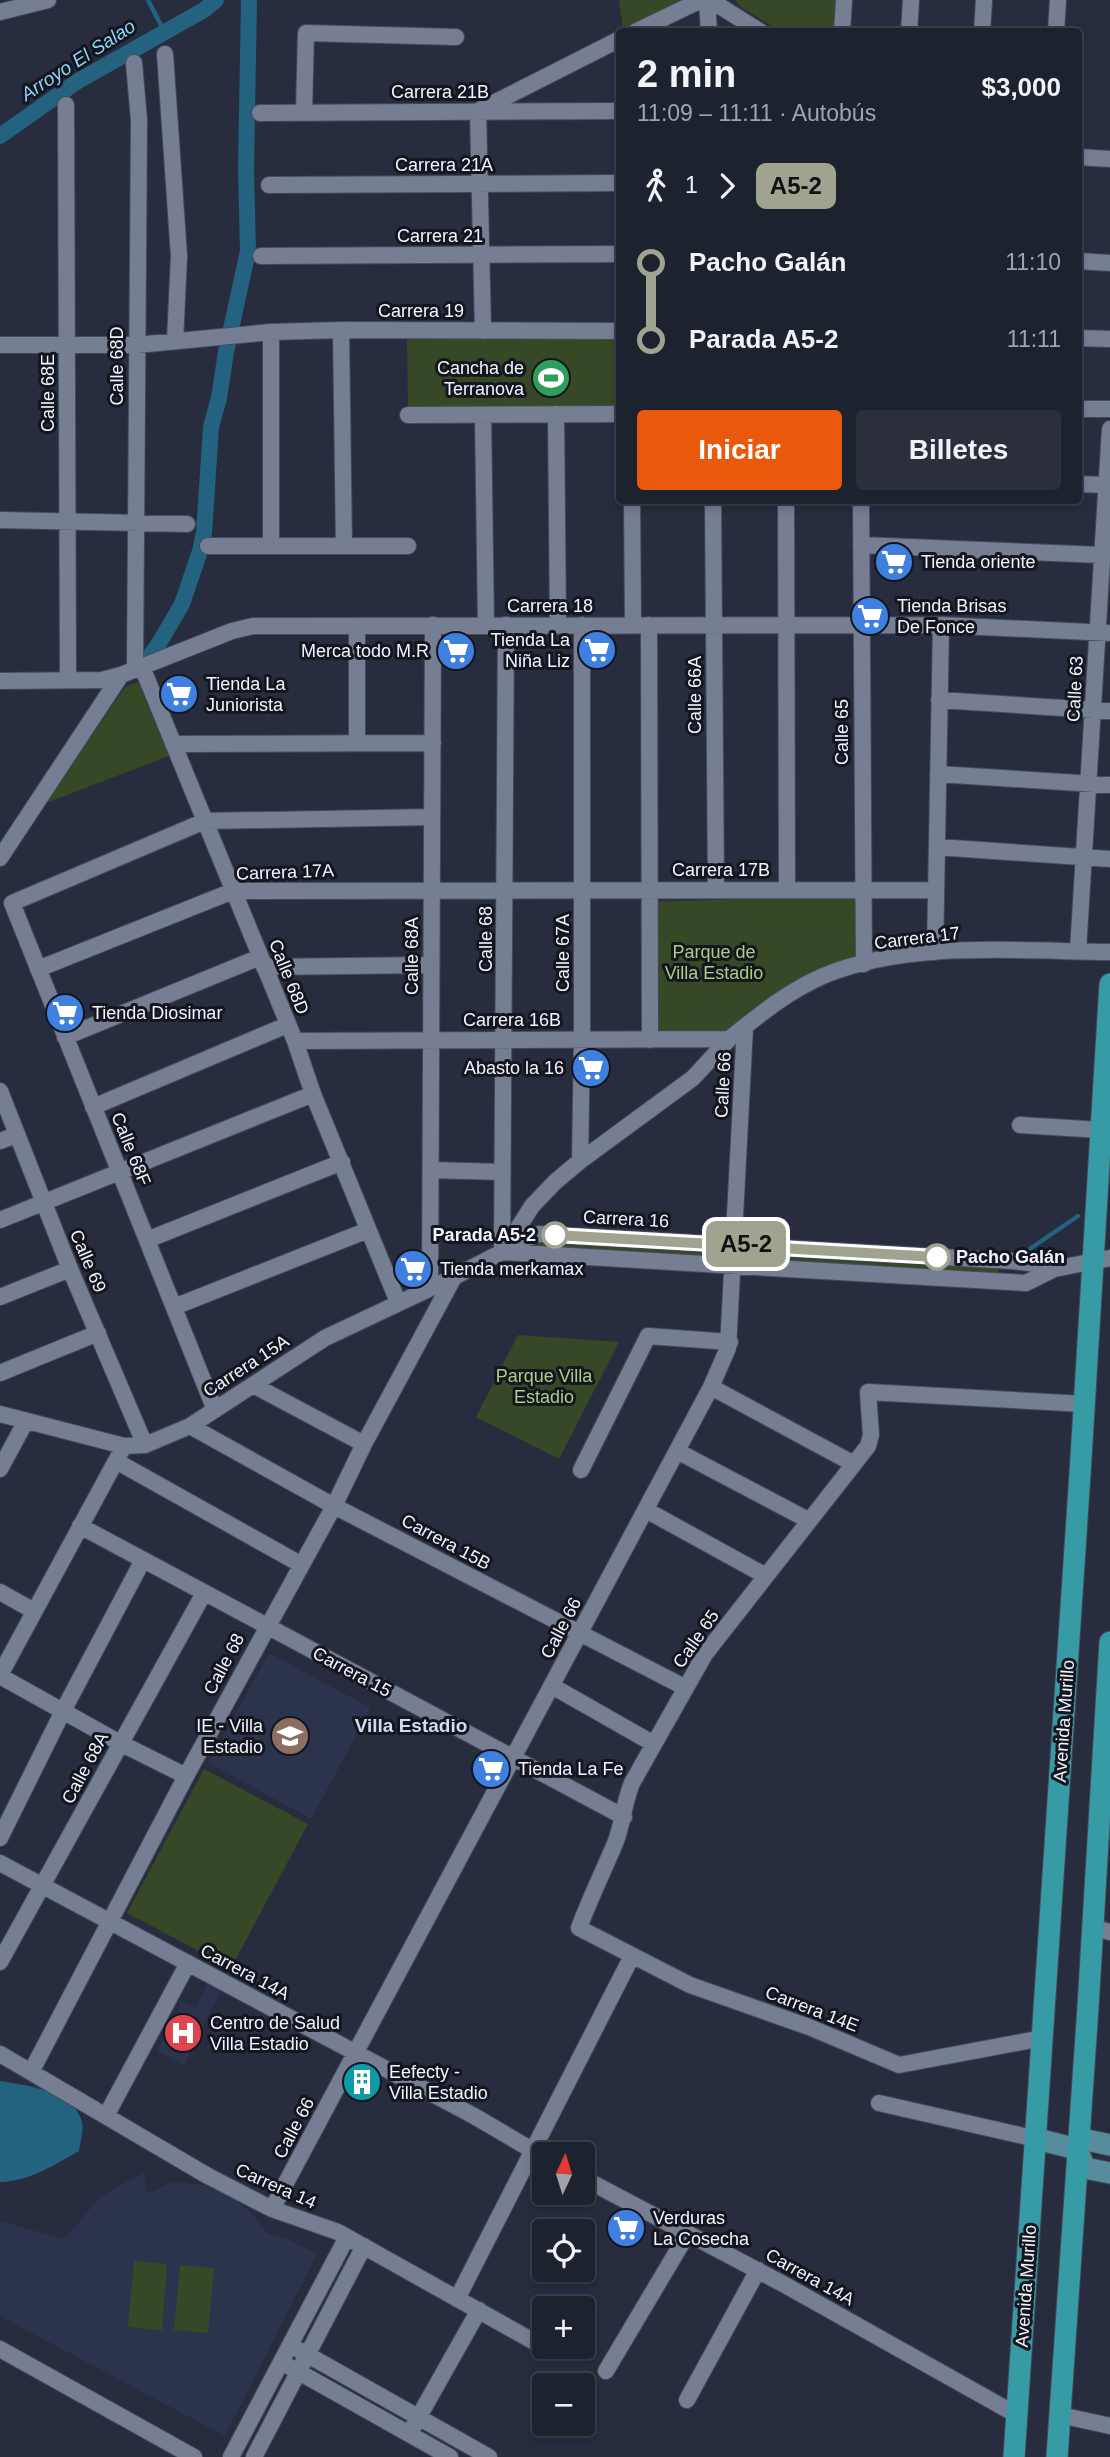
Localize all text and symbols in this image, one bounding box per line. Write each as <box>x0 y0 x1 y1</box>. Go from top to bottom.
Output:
water label: Arroyo El Salao <box>16 15 139 105</box>
text: 2 min <box>637 53 736 95</box>
text: $3,000 <box>981 72 1061 102</box>
street label: Carrera 21B <box>391 82 489 102</box>
text: 11:09 – 11:11 · Autobús <box>637 100 876 126</box>
street label: Carrera 21A <box>395 155 493 175</box>
icon: walk <box>637 167 675 205</box>
icon: forward <box>708 167 746 205</box>
text: 1 <box>685 172 698 198</box>
text: A5-2 <box>770 172 822 199</box>
street label: Carrera 21 <box>397 226 483 246</box>
text: Pacho Galán <box>689 247 847 277</box>
text: 11:10 <box>1005 249 1061 275</box>
street label: Carrera 19 <box>378 301 464 321</box>
text: Parada A5-2 <box>689 324 838 354</box>
street label: Calle 68D <box>107 326 127 406</box>
text: 11:11 <box>1007 326 1061 352</box>
street label: Calle 68E <box>38 354 58 432</box>
sports icon: Cancha de Terranova <box>530 357 572 399</box>
place label: Cancha de Terranova <box>437 358 525 399</box>
button: Iniciar <box>637 410 842 490</box>
button: Billetes <box>856 410 1061 490</box>
supermarket icon: Tienda oriente <box>873 541 915 583</box>
place label: Tienda oriente <box>921 552 1035 572</box>
supermarket icon: Tienda Brisas De Fonce <box>849 595 891 637</box>
street label: Carrera 18 <box>507 596 593 616</box>
place label: Tienda Brisas De Fonce <box>897 596 1006 637</box>
supermarket icon: Tienda La Niña Liz <box>576 629 618 671</box>
supermarket icon: Merca todo M.R <box>435 630 477 672</box>
place label: Tienda La Niña Liz <box>491 630 571 671</box>
place label: Merca todo M.R <box>301 641 429 661</box>
street label: Calle 63 <box>1063 655 1087 723</box>
street label: Calle 66A <box>685 656 705 734</box>
supermarket icon: Tienda La Juniorista <box>158 673 200 715</box>
place label: Tienda La Juniorista <box>206 674 286 715</box>
street label: Calle 65 <box>832 699 852 765</box>
street label: Carrera 17A <box>236 860 334 884</box>
street label: Carrera 17B <box>672 860 770 880</box>
street label: Calle 68 <box>476 906 496 972</box>
street label: Calle 67A <box>553 914 573 992</box>
street label: Calle 68A <box>402 917 422 995</box>
street label: Carrera 17 <box>873 923 961 953</box>
street label: Calle 68D <box>265 937 313 1017</box>
park label: Parque de Villa Estadio <box>665 942 763 983</box>
supermarket icon: Tienda Diosimar <box>44 992 86 1034</box>
place label: Tienda Diosimar <box>92 1003 222 1023</box>
street label: Carrera 16B <box>463 1010 561 1030</box>
supermarket icon: Abasto la 16 <box>570 1047 612 1089</box>
street label: Calle 66 <box>711 1051 735 1119</box>
place label: Abasto la 16 <box>464 1058 564 1078</box>
street label: Calle 68F <box>107 1110 155 1188</box>
street label: Carrera 16 <box>583 1207 669 1231</box>
line badge: A5-2 <box>697 1221 795 1267</box>
marker: Parada A5-2 <box>542 1222 568 1248</box>
place label: Parada A5-2 <box>433 1225 536 1245</box>
street label: Calle 69 <box>66 1227 110 1295</box>
text: A5-2 <box>720 1230 772 1257</box>
marker: Pacho Galán <box>924 1244 950 1270</box>
place label: Pacho Galán <box>956 1247 1065 1267</box>
supermarket icon: Tienda merkamax <box>392 1248 434 1290</box>
place label: Tienda merkamax <box>440 1259 583 1279</box>
street label: Carrera 15A <box>199 1331 293 1401</box>
park label: Parque Villa Estadio <box>496 1366 593 1407</box>
street label: Carrera 15B <box>398 1510 494 1574</box>
street label: Calle 66 <box>537 1594 585 1662</box>
street label: Calle 65 <box>669 1606 723 1672</box>
street label: Calle 68 <box>200 1630 248 1698</box>
street label: Carrera 15 <box>309 1643 395 1701</box>
street label: Avenida Murillo <box>1050 1659 1078 1783</box>
school or university icon: IE - Villa Estadio <box>269 1715 311 1757</box>
district label: Villa Estadio <box>355 1715 467 1736</box>
place label: IE - Villa Estadio <box>196 1716 264 1757</box>
street label: Calle 68A <box>58 1729 112 1807</box>
supermarket icon: Tienda La Fe <box>470 1748 512 1790</box>
place label: Tienda La Fe <box>518 1759 623 1779</box>
street label: Carrera 14A <box>197 1940 293 2004</box>
street label: Carrera 14E <box>763 1982 861 2036</box>
hospital icon: Centro de Salud Villa Estadio <box>162 2012 204 2054</box>
place label: Centro de Salud Villa Estadio <box>210 2013 340 2054</box>
building icon: Eefecty - Villa Estadio <box>341 2061 383 2103</box>
place label: Eefecty - Villa Estadio <box>389 2062 488 2103</box>
street label: Calle 66 <box>270 2094 318 2162</box>
north arrow <box>532 2142 595 2205</box>
map controls <box>532 2142 595 2436</box>
street label: Carrera 14 <box>233 2159 319 2213</box>
supermarket icon: Verduras La Cosecha <box>605 2207 647 2249</box>
place label: Verduras La Cosecha <box>653 2208 750 2249</box>
button: locate <box>532 2219 595 2282</box>
street label: Avenida Murillo <box>1012 2224 1040 2348</box>
street label: Carrera 14A <box>762 2244 858 2310</box>
button: + <box>532 2296 595 2359</box>
button: − <box>532 2373 595 2436</box>

